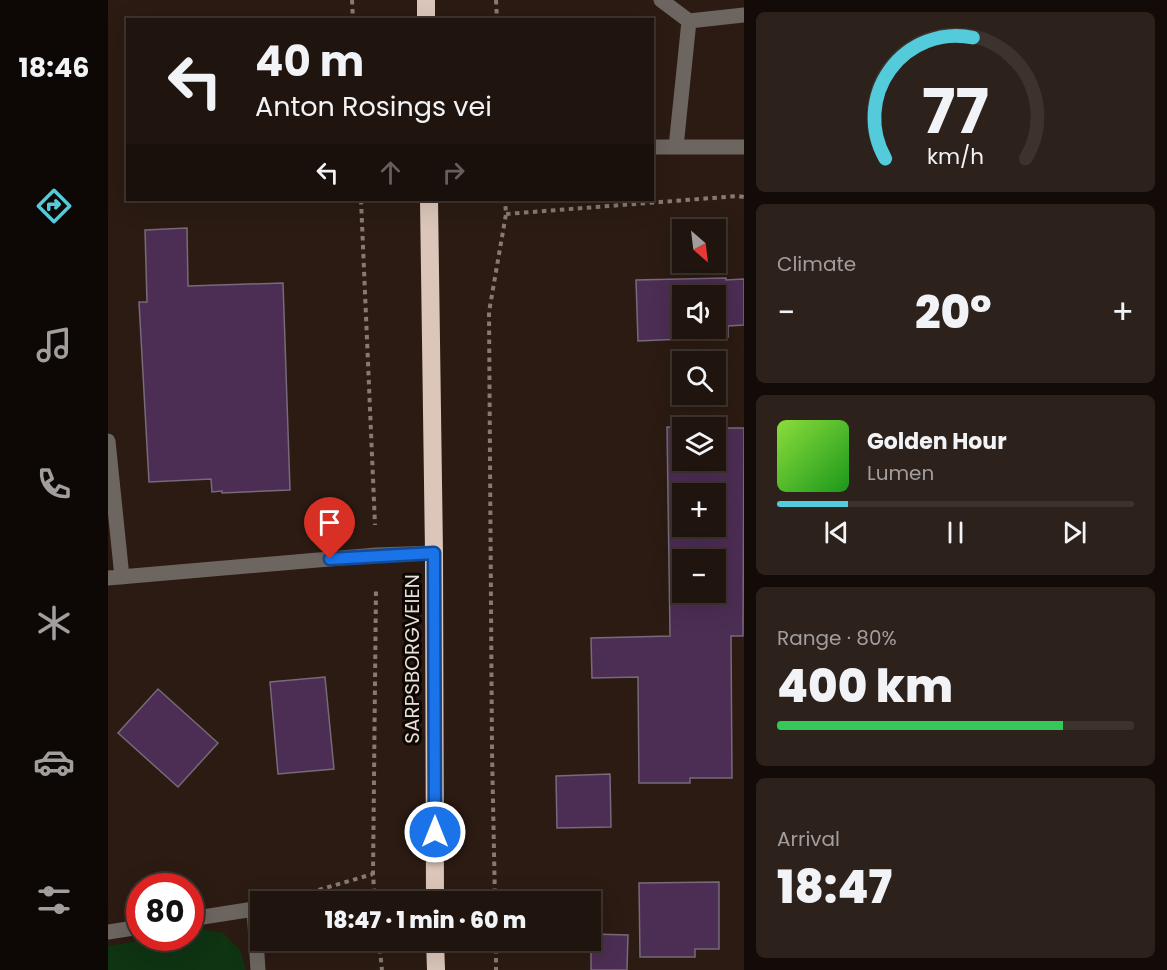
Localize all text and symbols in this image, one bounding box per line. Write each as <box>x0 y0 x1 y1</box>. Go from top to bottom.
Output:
text: 40 m <box>255 32 364 91</box>
icon: left <box>156 42 234 120</box>
text: 18:46 <box>19 49 89 86</box>
text: 77 <box>922 67 989 155</box>
text: Anton Rosings vei <box>255 88 492 125</box>
text: km/h <box>927 141 984 172</box>
icon: left <box>311 156 344 189</box>
icon: ahead <box>374 156 407 189</box>
icon: right <box>437 156 470 189</box>
icon: directions <box>33 185 75 227</box>
north arrow <box>672 219 726 273</box>
map controls <box>672 219 726 603</box>
text: Climate <box>777 250 856 278</box>
text: 20° <box>915 281 992 344</box>
button: sound <box>672 285 726 339</box>
text: − <box>777 289 795 336</box>
text: + <box>1111 289 1134 336</box>
icon: music <box>33 324 75 366</box>
button: search <box>672 351 726 405</box>
button: layers <box>672 417 726 471</box>
text: Golden Hour <box>867 426 1007 457</box>
text: Lumen <box>867 459 934 487</box>
icon: phone <box>33 463 75 505</box>
button: + <box>672 483 726 537</box>
pin <box>304 497 355 559</box>
icon: arrive <box>313 506 346 539</box>
icon: previous <box>820 516 853 549</box>
icon: pause <box>939 516 972 549</box>
icon: next <box>1058 516 1091 549</box>
button: − <box>672 549 726 603</box>
street label: SARPSBORGVEIEN <box>398 574 426 744</box>
icon: climate <box>33 602 75 644</box>
text: Range · 80% <box>777 624 897 652</box>
text: 400 km <box>777 655 953 718</box>
icon: car <box>33 741 75 783</box>
position arrow <box>403 800 467 864</box>
text: Arrival <box>777 825 840 853</box>
text: 18:47 <box>777 856 892 919</box>
speed limit sign: 80 <box>126 873 204 951</box>
icon: filters <box>33 879 75 921</box>
text: 18:47 · 1 min · 60 m <box>325 905 526 936</box>

